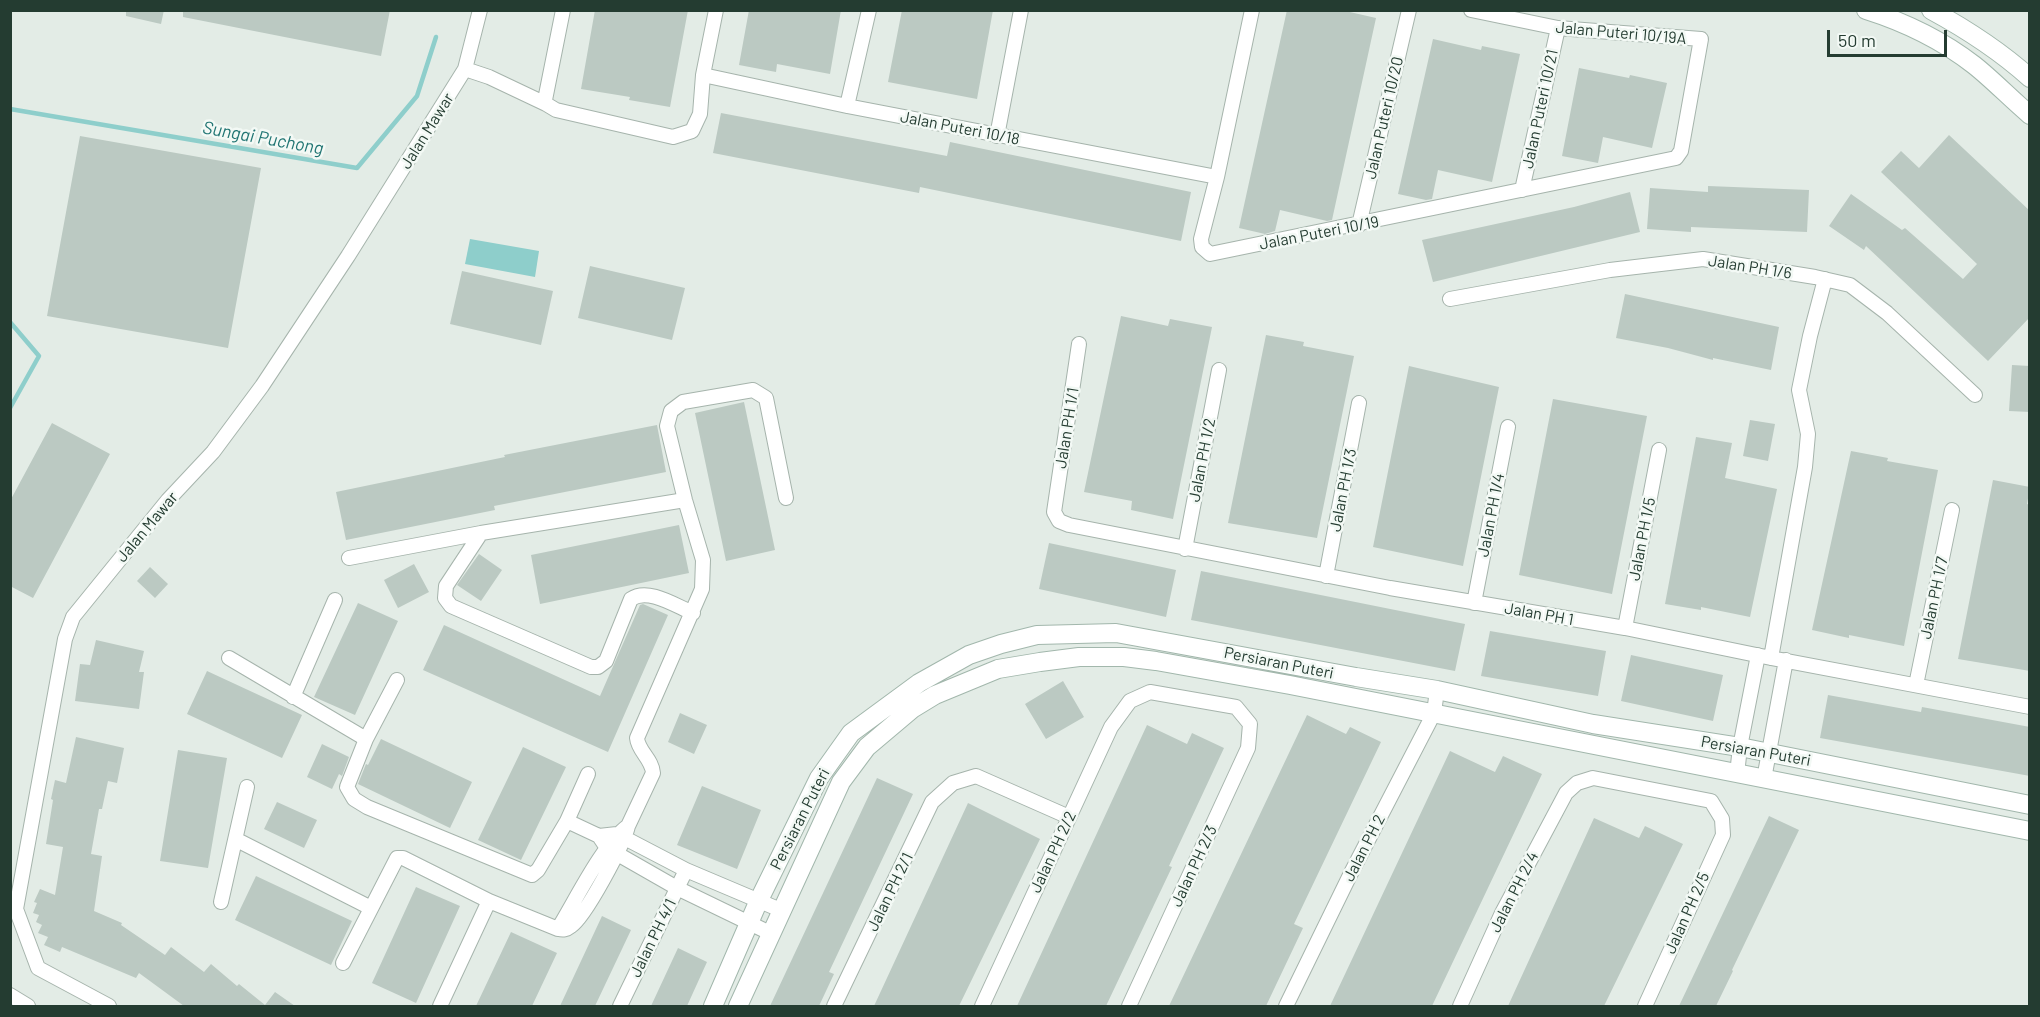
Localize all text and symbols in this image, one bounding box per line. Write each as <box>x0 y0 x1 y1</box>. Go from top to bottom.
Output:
street label: Jalan Puteri 10/19A <box>1555 18 1687 48</box>
scale bar <box>1830 18 1950 56</box>
text: 50 m <box>1838 29 1876 51</box>
street label: Jalan Puteri 10/21 <box>1518 48 1562 170</box>
street label: Jalan Puteri 10/20 <box>1361 55 1407 181</box>
street label: Jalan Mawar <box>396 89 458 173</box>
street label: Jalan Puteri 10/18 <box>899 107 1021 149</box>
water label: Sungai Puchong <box>201 117 325 159</box>
street label: Jalan Puteri 10/19 <box>1258 212 1380 254</box>
street label: Jalan PH 1/6 <box>1707 251 1793 283</box>
street label: Jalan PH 1/1 <box>1051 386 1083 470</box>
street label: Jalan PH 1/2 <box>1184 417 1220 503</box>
street label: Jalan PH 1/3 <box>1326 447 1360 533</box>
street label: Jalan PH 1/4 <box>1473 471 1509 559</box>
street label: Jalan Mawar <box>112 488 182 566</box>
street label: Jalan PH 1/5 <box>1625 496 1659 582</box>
street label: Jalan PH 1/7 <box>1916 555 1952 641</box>
street label: Jalan PH 1 <box>1503 598 1575 630</box>
street label: Persiaran Puteri <box>1223 643 1335 683</box>
street label: Persiaran Puteri <box>1700 732 1812 770</box>
street label: Persiaran Puteri <box>766 765 834 873</box>
street label: Jalan PH 2/2 <box>1026 808 1080 896</box>
street label: Jalan PH 2 <box>1339 811 1389 885</box>
street label: Jalan PH 2/3 <box>1167 822 1221 910</box>
street label: Jalan PH 2/4 <box>1485 848 1543 936</box>
street label: Jalan PH 2/1 <box>863 850 917 934</box>
street label: Jalan PH 2/5 <box>1660 869 1714 957</box>
street label: Jalan PH 4/1 <box>626 896 680 980</box>

